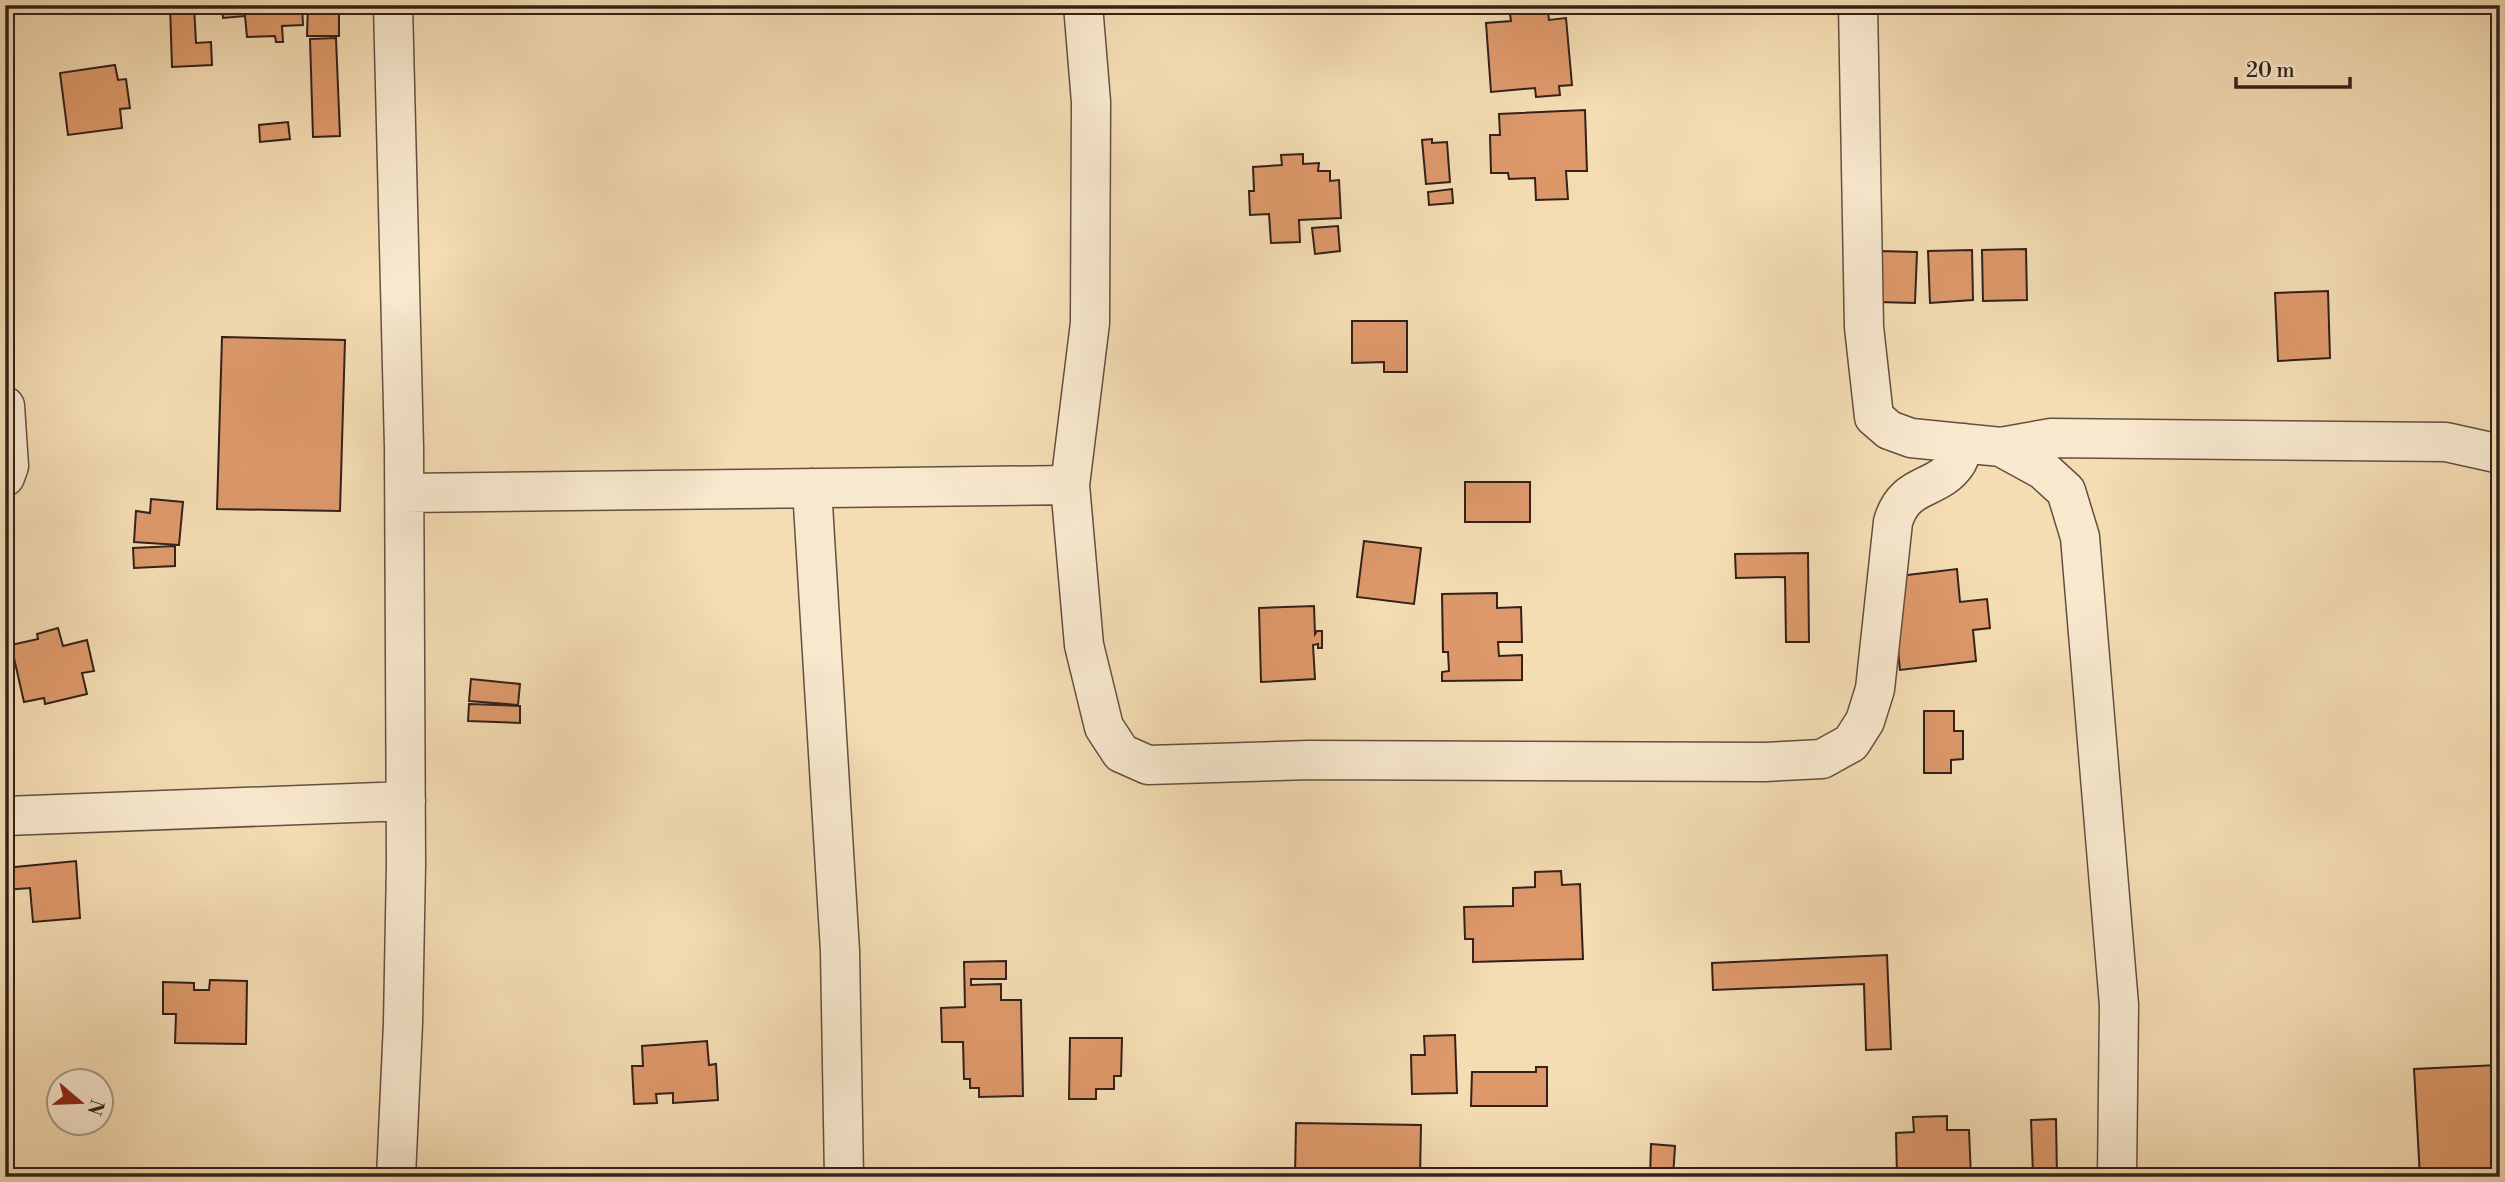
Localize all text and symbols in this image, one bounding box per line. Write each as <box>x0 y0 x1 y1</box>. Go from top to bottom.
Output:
scale bar <box>2236 46 2349 90</box>
text: 20 m <box>2246 58 2295 84</box>
north arrow <box>46 1066 116 1136</box>
text: N <box>81 1096 109 1118</box>

